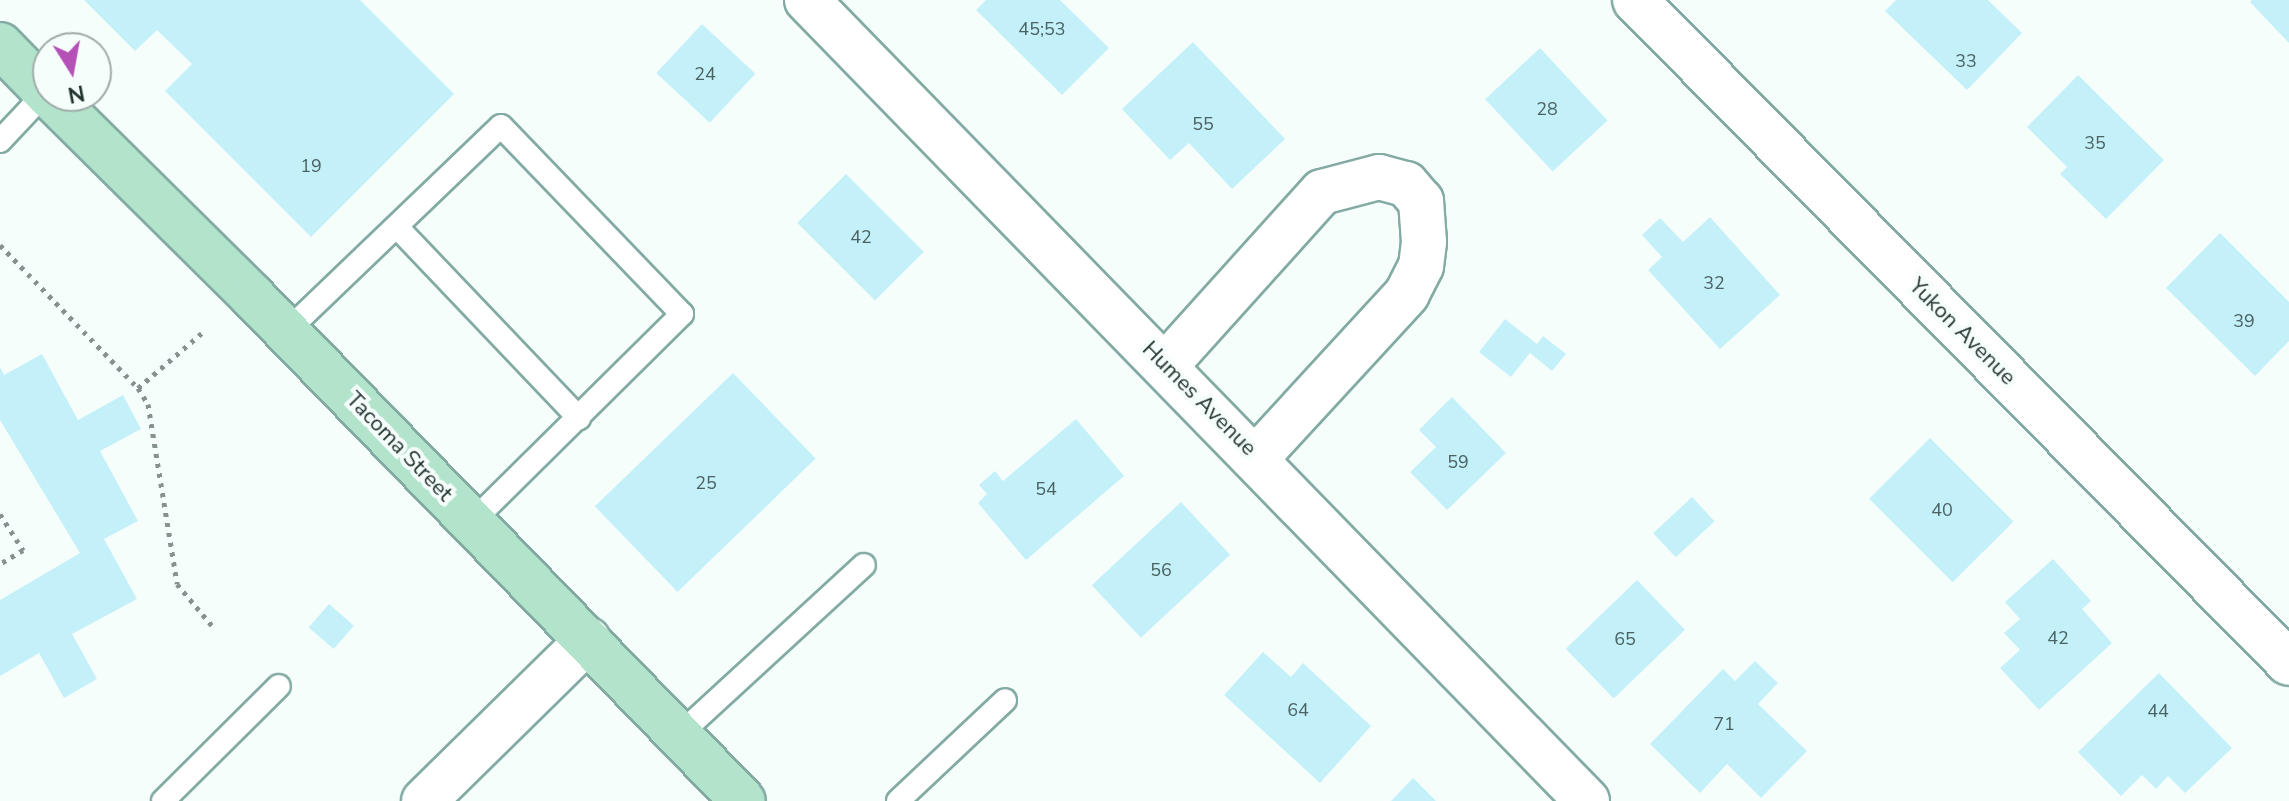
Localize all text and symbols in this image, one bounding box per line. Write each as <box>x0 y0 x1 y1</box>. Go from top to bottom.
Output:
house number: 45;53 <box>1018 18 1066 40</box>
north arrow <box>32 32 112 112</box>
house number: 33 <box>1955 50 1977 72</box>
house number: 24 <box>694 63 716 85</box>
text: N <box>65 77 87 110</box>
house number: 28 <box>1536 98 1558 120</box>
house number: 55 <box>1192 113 1214 135</box>
house number: 35 <box>2084 132 2106 154</box>
house number: 19 <box>300 155 322 177</box>
house number: 42 <box>850 226 872 248</box>
house number: 32 <box>1703 272 1725 294</box>
street label: Yukon Avenue <box>1903 273 2021 391</box>
house number: 39 <box>2233 310 2255 332</box>
street label: Humes Avenue <box>1136 336 1262 462</box>
street label: Tacoma Street <box>340 387 458 507</box>
house number: 59 <box>1447 451 1469 473</box>
house number: 25 <box>695 472 717 494</box>
house number: 54 <box>1035 478 1057 500</box>
house number: 40 <box>1931 499 1953 521</box>
house number: 56 <box>1150 559 1172 581</box>
house number: 42 <box>2047 627 2069 649</box>
house number: 65 <box>1614 628 1636 650</box>
house number: 64 <box>1287 699 1309 721</box>
house number: 44 <box>2147 700 2169 722</box>
house number: 71 <box>1713 713 1735 735</box>

